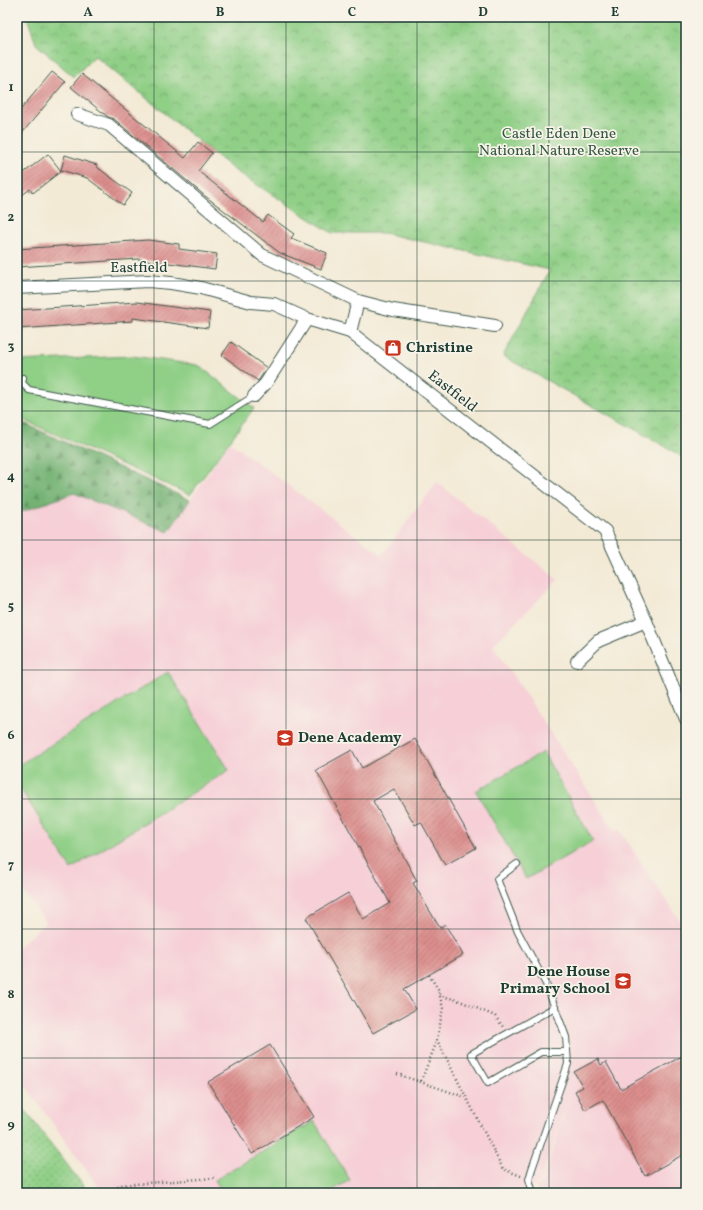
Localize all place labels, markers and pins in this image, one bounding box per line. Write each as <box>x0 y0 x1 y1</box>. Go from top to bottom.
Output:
shop icon: Christine <box>383 338 403 358</box>
place label: Christine <box>406 338 473 359</box>
school or university icon: Dene Academy <box>275 728 295 748</box>
place label: Dene Academy <box>298 728 402 749</box>
place label: Dene House Primary School <box>500 962 610 1000</box>
school or university icon: Dene House Primary School <box>613 971 633 991</box>

